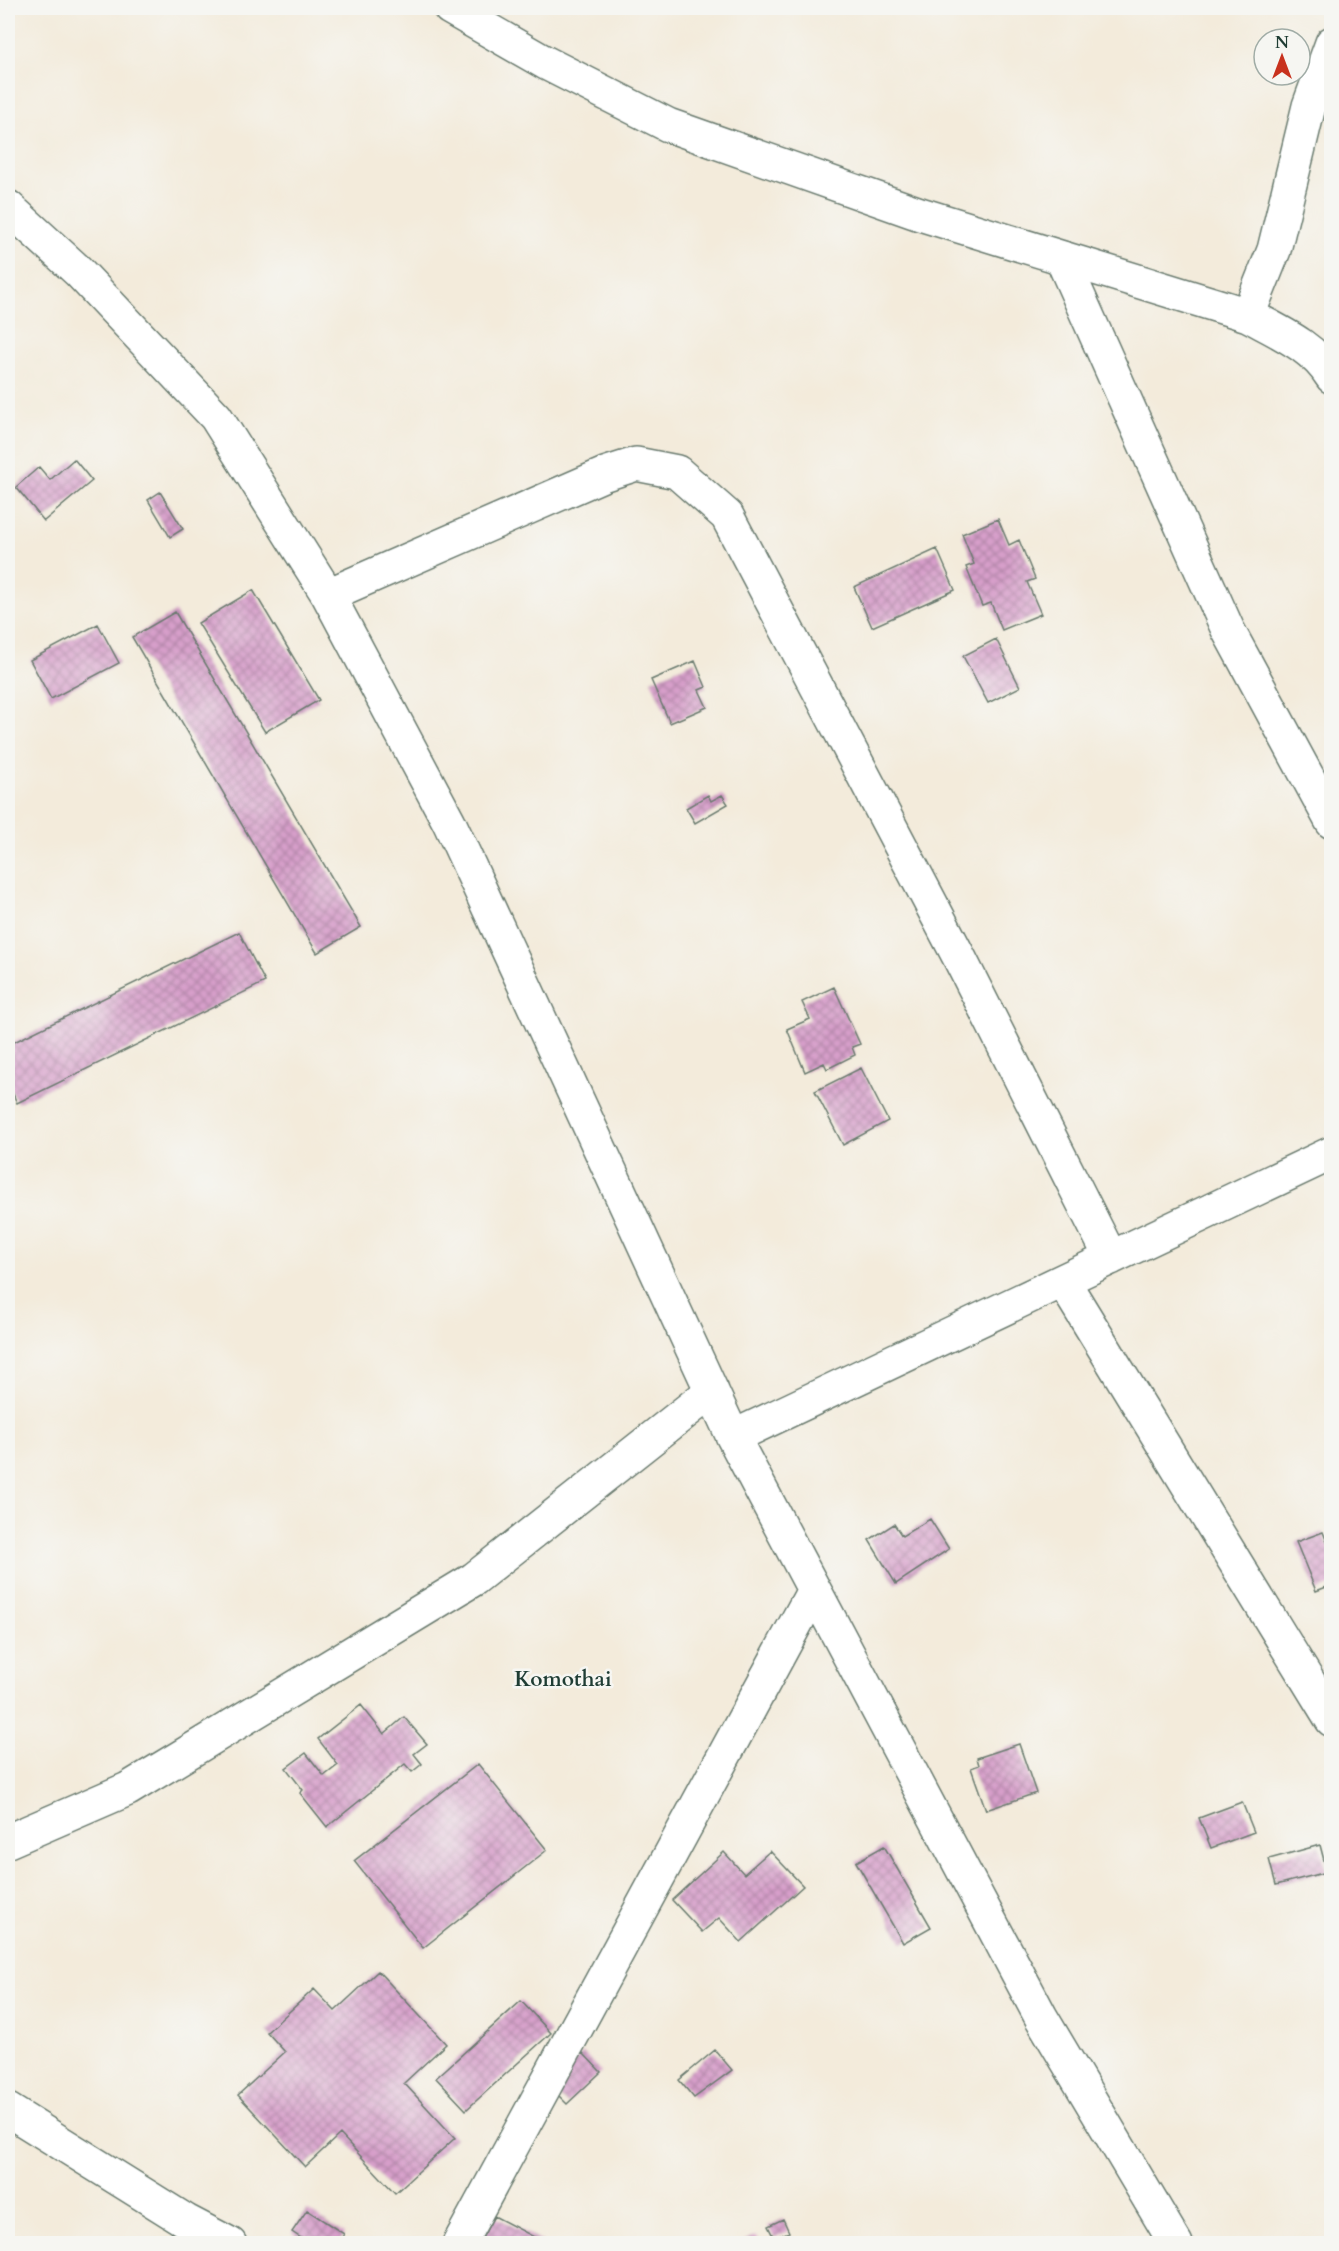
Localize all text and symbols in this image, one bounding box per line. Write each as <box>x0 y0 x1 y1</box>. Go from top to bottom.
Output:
north arrow <box>1252 27 1312 87</box>
text: N <box>1275 32 1289 54</box>
district label: Komothai <box>514 1665 612 1694</box>

